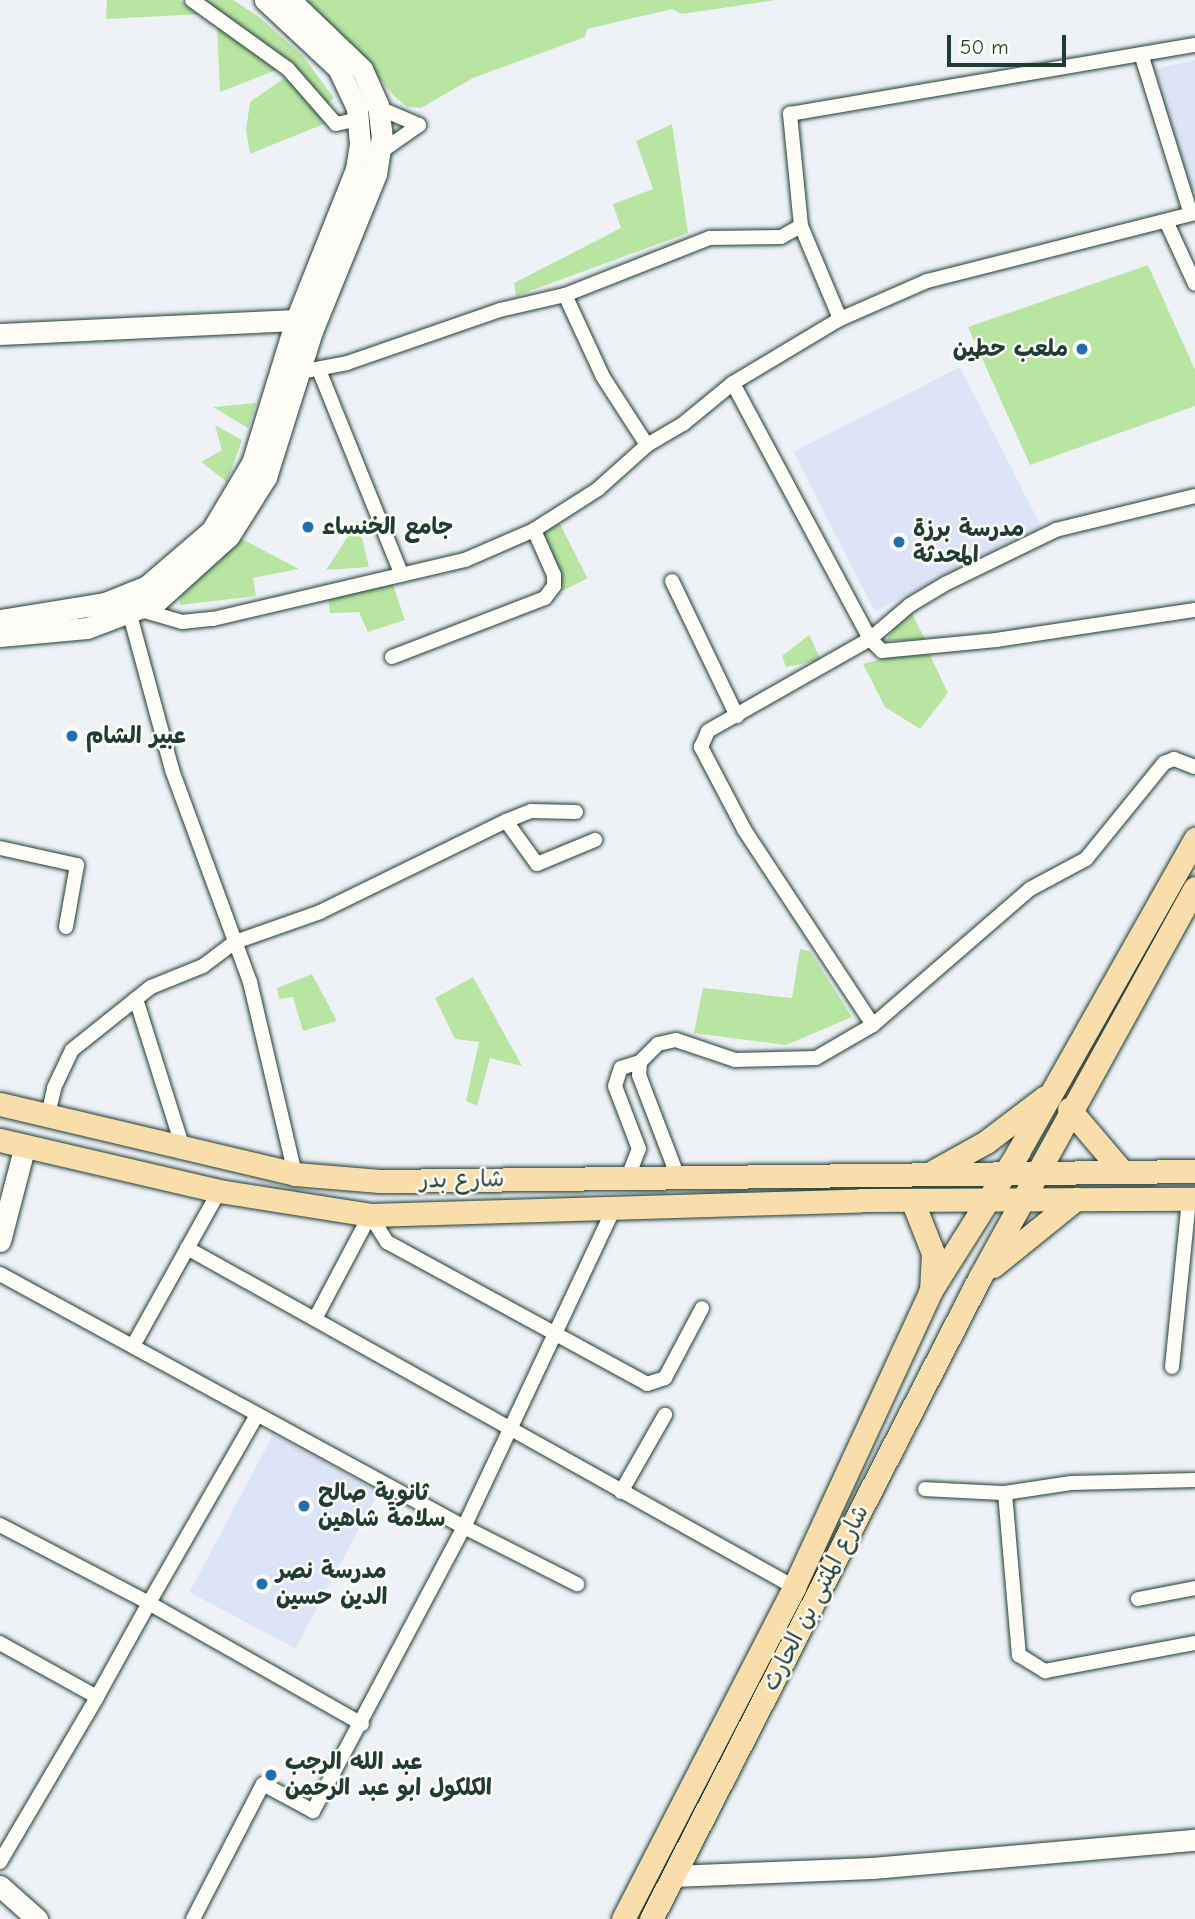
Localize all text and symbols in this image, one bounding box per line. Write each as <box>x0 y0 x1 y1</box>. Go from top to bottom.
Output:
scale bar <box>950 21 1069 65</box>
text: 50 m <box>960 35 1009 59</box>
place label: ملعب حطين <box>953 335 1068 363</box>
marker: ملعب حطين <box>1074 341 1090 357</box>
place label: جامع الخنساء <box>322 513 453 541</box>
place label: مدرسة برزة المحدثة <box>913 515 1024 569</box>
marker: جامع الخنساء <box>300 519 316 535</box>
marker: مدرسة برزة المحدثة <box>891 534 907 550</box>
place label: عبير الشام <box>86 722 186 750</box>
marker: عبير الشام <box>64 728 80 744</box>
street label: شارع بدر <box>419 1165 505 1195</box>
place label: ثانوية صالح سلامة شاهين <box>318 1479 445 1533</box>
marker: ثانوية صالح سلامة شاهين <box>296 1498 312 1514</box>
street label: شارع المثنى بن الحارث <box>757 1500 875 1696</box>
place label: مدرسة نصر الدين حسين <box>276 1557 387 1611</box>
marker: مدرسة نصر الدين حسين <box>254 1576 270 1592</box>
place label: عبد الله الرجب الكلكول ابو عبد الرحمن <box>285 1748 492 1802</box>
marker: عبد الله الرجب الكلكول ابو عبد الرحمن <box>263 1767 279 1783</box>

